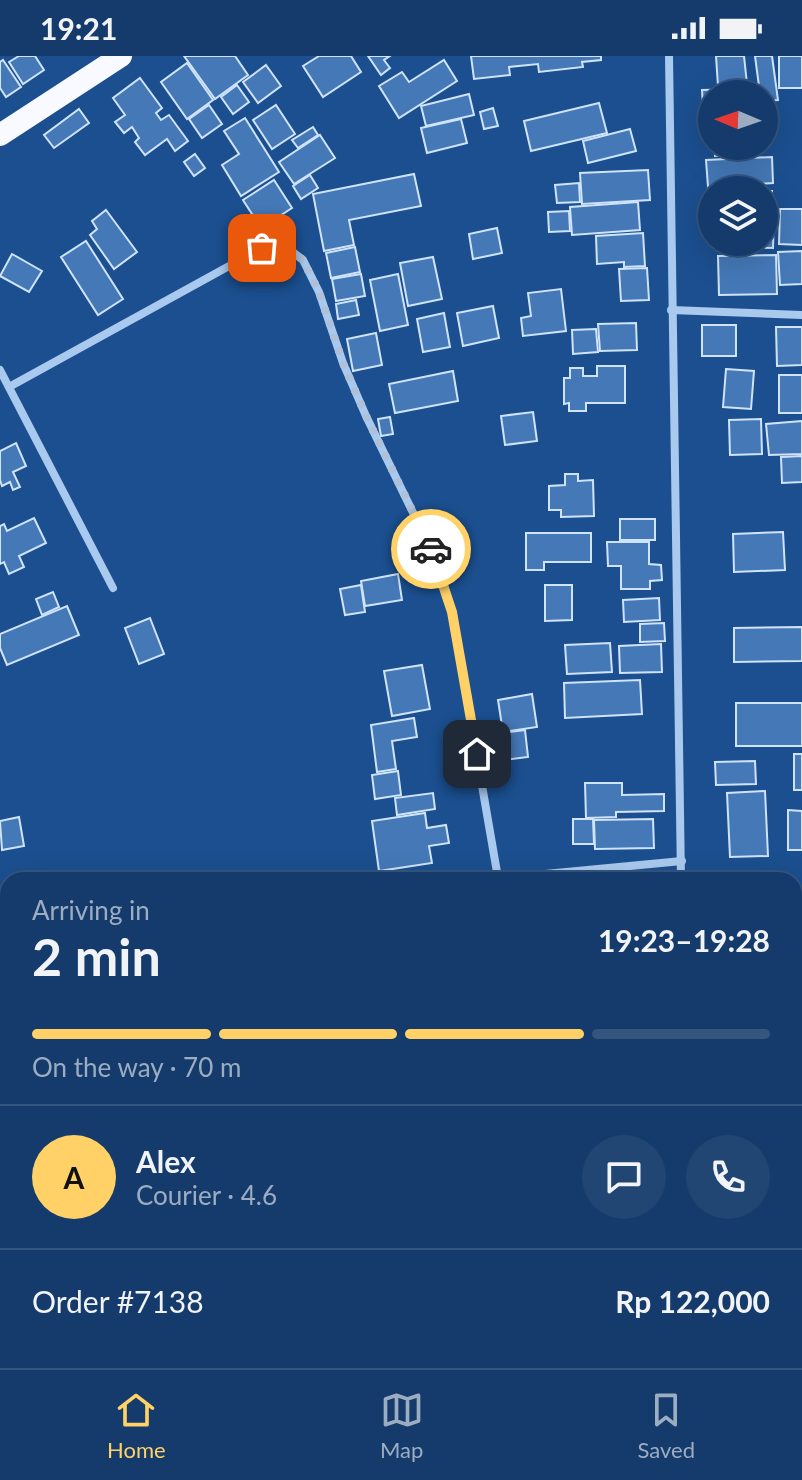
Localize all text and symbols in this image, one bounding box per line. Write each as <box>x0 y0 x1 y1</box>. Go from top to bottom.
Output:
text: 19:21 <box>40 10 117 46</box>
north arrow <box>698 80 778 160</box>
map controls <box>698 80 778 256</box>
button: layers <box>698 176 778 256</box>
pin <box>228 214 296 282</box>
icon: bag <box>240 226 284 270</box>
courier <box>391 509 471 589</box>
icon: car <box>409 527 453 571</box>
pin <box>443 720 511 788</box>
icon: home <box>455 732 499 776</box>
text: Arriving in <box>32 894 150 926</box>
text: 19:23–19:28 <box>598 922 770 958</box>
text: 2 min <box>32 925 161 987</box>
text: On the way · 70 m <box>32 1051 241 1083</box>
button: chat <box>582 1135 666 1219</box>
button: phone <box>686 1135 770 1219</box>
text: Alex <box>136 1143 196 1179</box>
text: A <box>64 1159 84 1195</box>
text: Courier · 4.6 <box>136 1179 277 1211</box>
text: Order #7138 <box>32 1283 204 1319</box>
text: Rp 122,000 <box>615 1283 770 1319</box>
tab: Home <box>107 1388 166 1463</box>
tab: Map <box>380 1388 424 1463</box>
tab: Saved <box>638 1388 695 1463</box>

